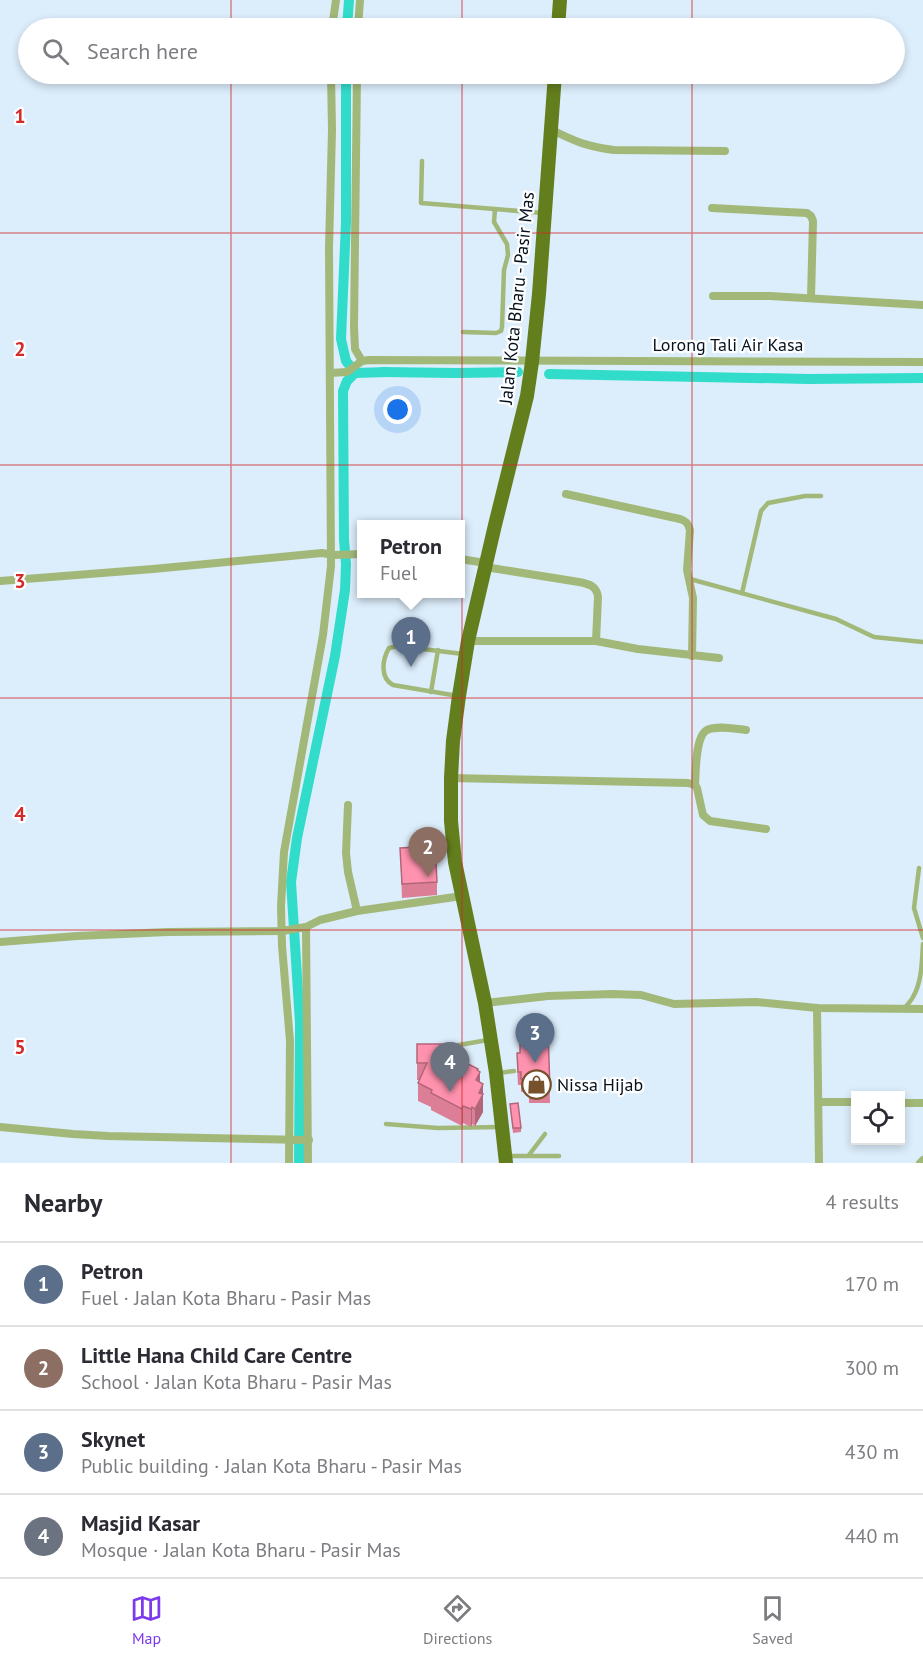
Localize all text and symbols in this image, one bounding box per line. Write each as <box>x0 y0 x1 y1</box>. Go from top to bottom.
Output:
search box <box>18 18 905 84</box>
icon: search <box>39 35 72 68</box>
text: Search here <box>87 37 198 65</box>
text: 1 <box>14 103 26 129</box>
street label: Jalan Kota Bharu - Pasir Mas <box>494 191 539 406</box>
street label: Lorong Tali Air Kasa <box>653 333 803 356</box>
text: 2 <box>14 336 26 362</box>
your location <box>383 395 412 424</box>
popup <box>357 520 465 598</box>
text: Petron <box>380 532 442 560</box>
text: Fuel <box>380 560 417 586</box>
text: 3 <box>14 568 26 594</box>
pin: 1 <box>392 618 430 667</box>
text: 4 <box>14 801 26 827</box>
pin: 2 <box>408 828 448 877</box>
pin: 3 <box>516 1014 554 1063</box>
text: 5 <box>14 1034 26 1060</box>
pin: 4 <box>430 1042 470 1092</box>
shop icon: Nissa Hijab <box>520 1069 552 1101</box>
place label: Nissa Hijab <box>557 1073 643 1096</box>
map controls <box>851 1091 905 1145</box>
button: locate <box>851 1091 905 1145</box>
text: Nearby <box>24 1186 102 1219</box>
text: 4 results <box>826 1189 899 1215</box>
text: Petron <box>81 1257 143 1285</box>
text: 1 <box>38 1271 49 1297</box>
text: 170 m <box>845 1271 899 1297</box>
text: Fuel · Jalan Kota Bharu - Pasir Mas <box>81 1285 371 1311</box>
text: Little Hana Child Care Centre <box>81 1341 352 1369</box>
text: 2 <box>38 1355 49 1381</box>
text: 300 m <box>845 1355 899 1381</box>
text: School · Jalan Kota Bharu - Pasir Mas <box>81 1369 392 1395</box>
text: Skynet <box>81 1425 145 1453</box>
text: 3 <box>38 1439 49 1465</box>
text: 430 m <box>845 1439 899 1465</box>
text: Public building · Jalan Kota Bharu - Pasir Mas <box>81 1453 462 1479</box>
text: Masjid Kasar <box>81 1509 200 1537</box>
text: 4 <box>38 1523 49 1549</box>
text: 440 m <box>845 1523 899 1549</box>
text: Mosque · Jalan Kota Bharu - Pasir Mas <box>81 1537 401 1563</box>
tab: Map <box>130 1592 163 1648</box>
tab: Directions <box>423 1592 492 1648</box>
tab: Saved <box>752 1592 793 1648</box>

